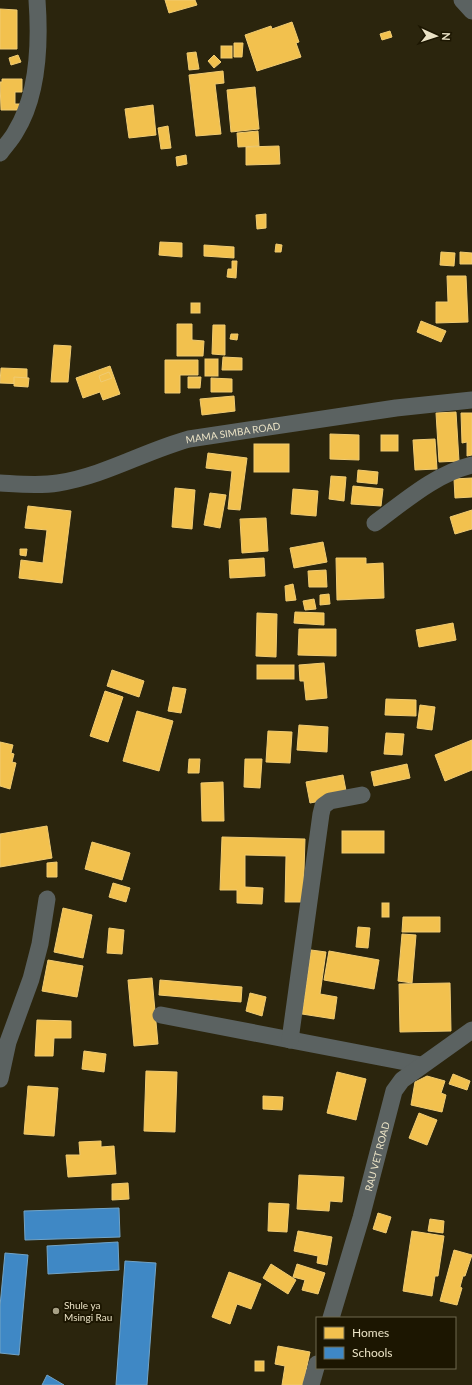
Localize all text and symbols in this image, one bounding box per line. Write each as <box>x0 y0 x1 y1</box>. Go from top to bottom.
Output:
north arrow <box>416 16 456 56</box>
text: N <box>440 32 453 41</box>
street label: MAMA SIMBA ROAD <box>185 419 282 445</box>
street label: RAU VET ROAD <box>362 1120 392 1193</box>
place label: Shule ya Msingi Rau <box>64 1299 112 1323</box>
marker: Shule ya Msingi Rau <box>51 1306 61 1316</box>
legend <box>316 1317 456 1369</box>
text: Homes <box>352 1325 389 1340</box>
text: Schools <box>352 1345 393 1360</box>

